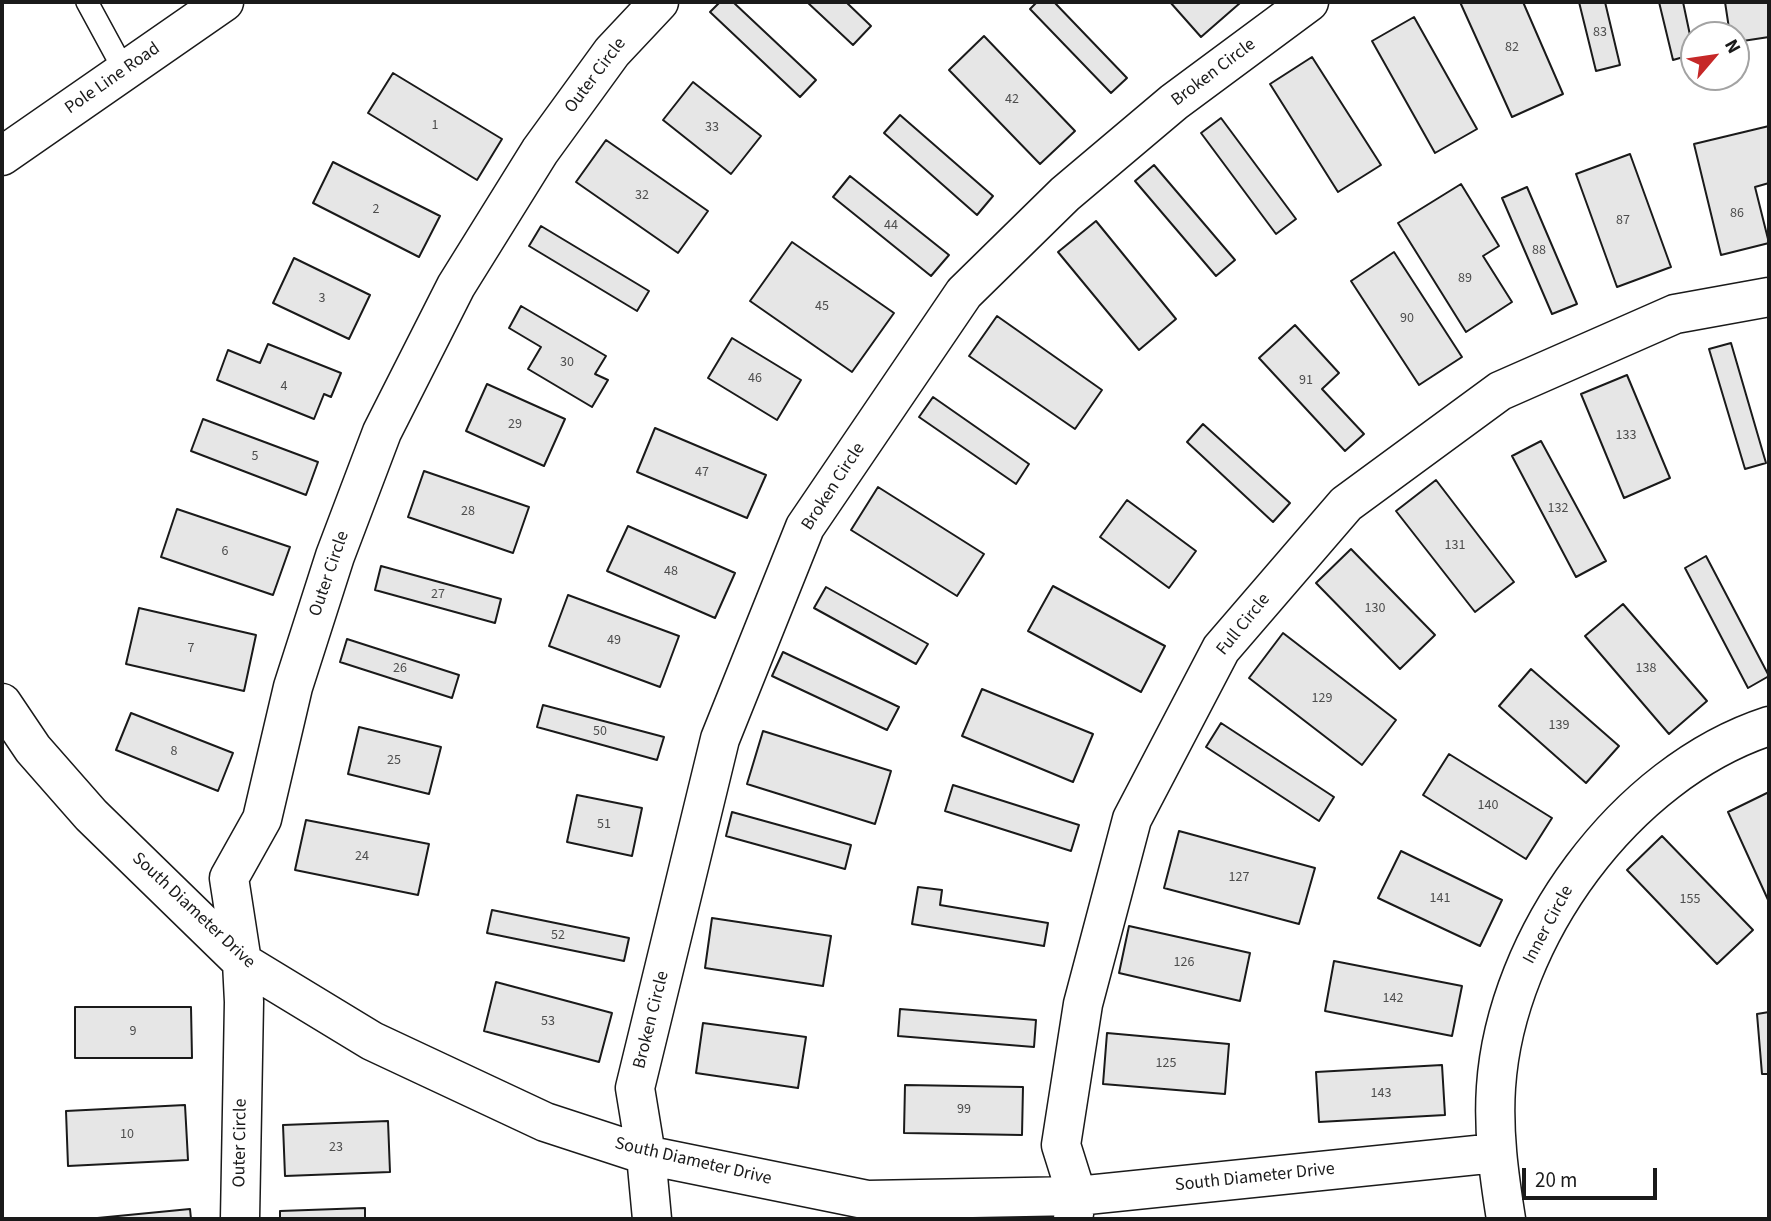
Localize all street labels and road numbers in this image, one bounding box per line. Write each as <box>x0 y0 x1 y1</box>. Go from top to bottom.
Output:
street label: Outer Circle <box>561 34 631 118</box>
street label: Broken Circle <box>1168 34 1260 112</box>
street label: Pole Line Road <box>61 38 165 120</box>
street label: Broken Circle <box>798 439 870 535</box>
street label: Outer Circle <box>305 528 355 620</box>
street label: Full Circle <box>1212 590 1276 660</box>
street label: South Diameter Drive <box>127 848 259 974</box>
street label: Inner Circle <box>1519 882 1579 968</box>
street label: Broken Circle <box>629 969 675 1071</box>
street label: Outer Circle <box>229 1098 253 1188</box>
street label: South Diameter Drive <box>612 1133 774 1191</box>
street label: South Diameter Drive <box>1174 1159 1336 1197</box>

